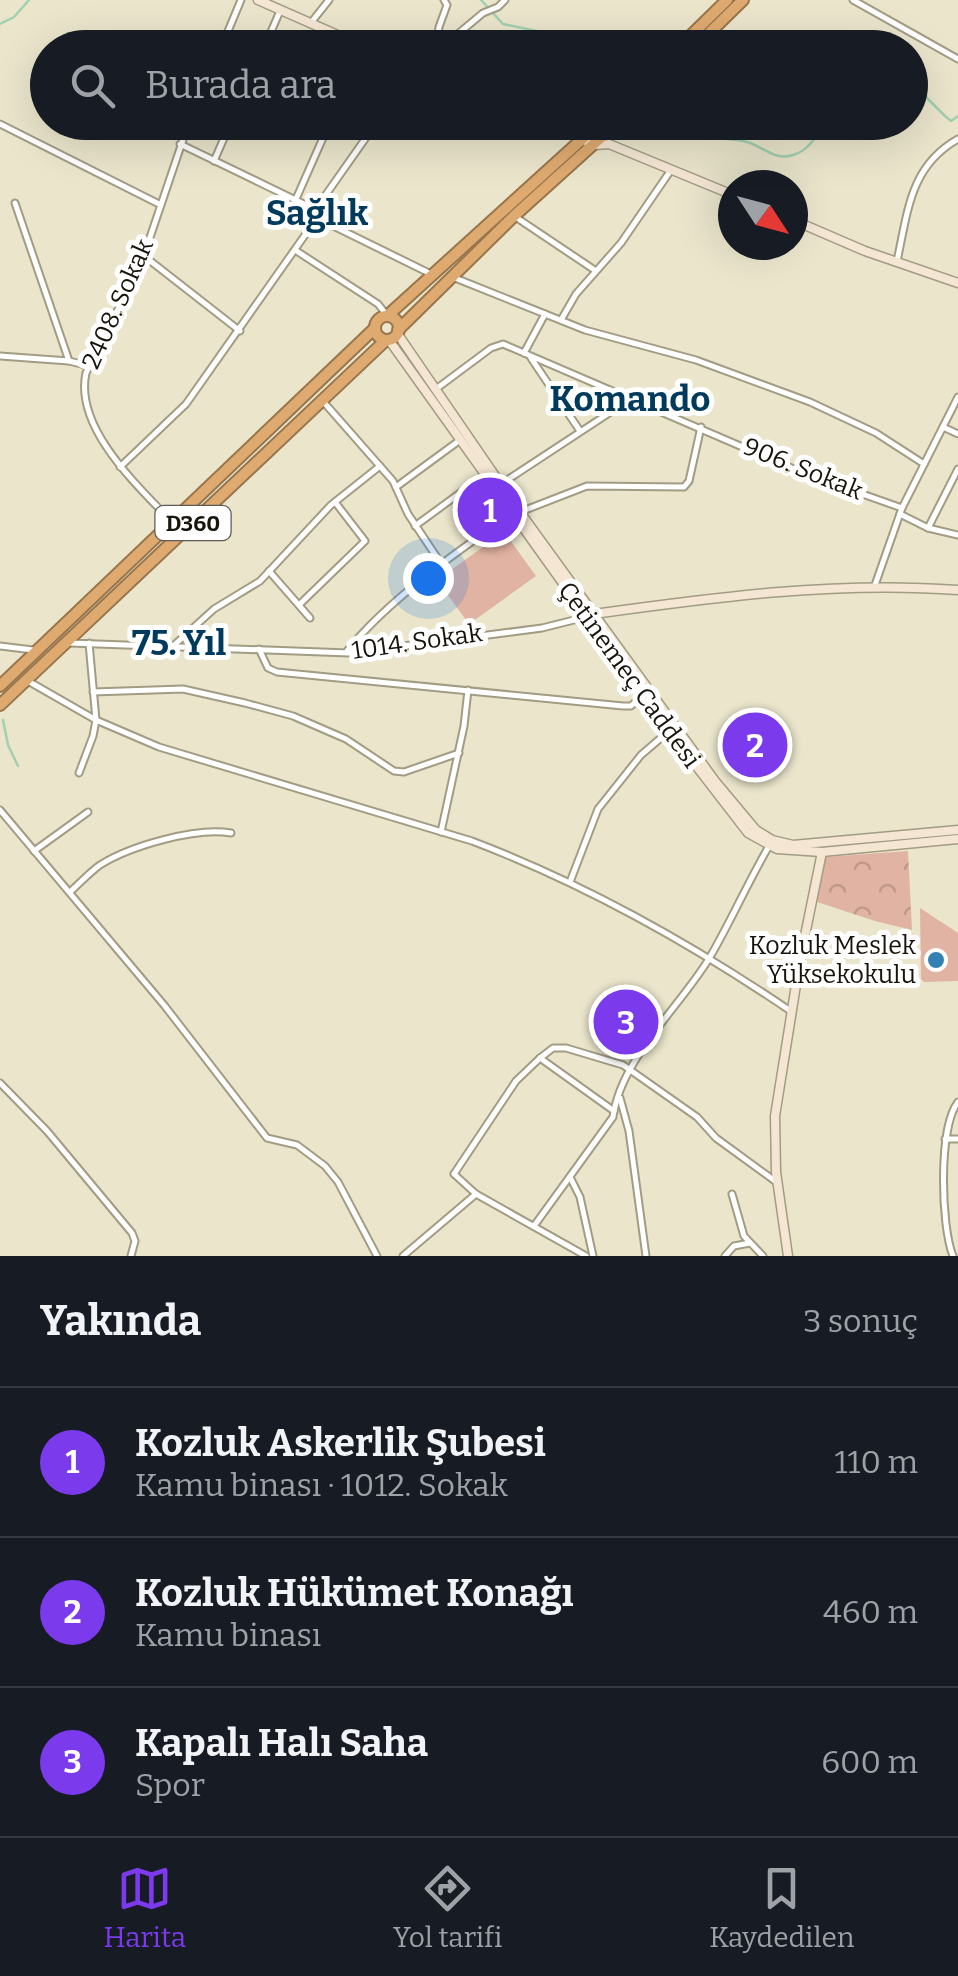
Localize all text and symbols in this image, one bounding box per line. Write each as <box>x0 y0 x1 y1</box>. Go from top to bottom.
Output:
search box <box>30 30 928 140</box>
icon: search <box>65 58 120 113</box>
text: Burada ara <box>145 62 336 108</box>
north arrow <box>718 170 808 260</box>
district label: Sağlık <box>266 192 369 234</box>
street label: 2408. Sokak <box>76 234 160 374</box>
district label: Komando <box>549 378 711 420</box>
street label: 906. Sokak <box>739 431 868 507</box>
pin: 1 <box>458 472 522 548</box>
road number: D360 <box>156 506 230 540</box>
your location <box>403 553 454 604</box>
street label: Çetinemeç Caddesi <box>551 576 707 774</box>
street label: 1014. Sokak <box>350 618 485 666</box>
district label: 75. Yıl <box>132 622 226 664</box>
pin: 2 <box>722 708 788 782</box>
place label: Kozluk Meslek Yüksekokulu <box>749 931 917 990</box>
marker: Kozluk Meslek Yüksekokulu <box>925 949 947 971</box>
pin: 3 <box>594 984 658 1060</box>
text: Yakında <box>40 1296 201 1346</box>
text: 3 sonuç <box>803 1302 918 1340</box>
text: Kozluk Askerlik Şubesi <box>135 1420 546 1466</box>
text: 1 <box>66 1443 79 1481</box>
text: 110 m <box>835 1443 918 1481</box>
text: Kamu binası · 1012. Sokak <box>135 1466 508 1504</box>
text: Kozluk Hükümet Konağı <box>135 1570 574 1616</box>
text: 2 <box>63 1593 82 1631</box>
text: 460 m <box>823 1593 918 1631</box>
text: Kamu binası <box>135 1616 321 1654</box>
text: Kapalı Halı Saha <box>135 1720 428 1766</box>
text: 3 <box>63 1743 82 1781</box>
text: 600 m <box>821 1743 918 1781</box>
text: Spor <box>135 1766 205 1804</box>
tab: Harita <box>103 1861 186 1954</box>
tab: Yol tarifi <box>393 1861 502 1954</box>
tab: Kaydedilen <box>709 1861 855 1954</box>

